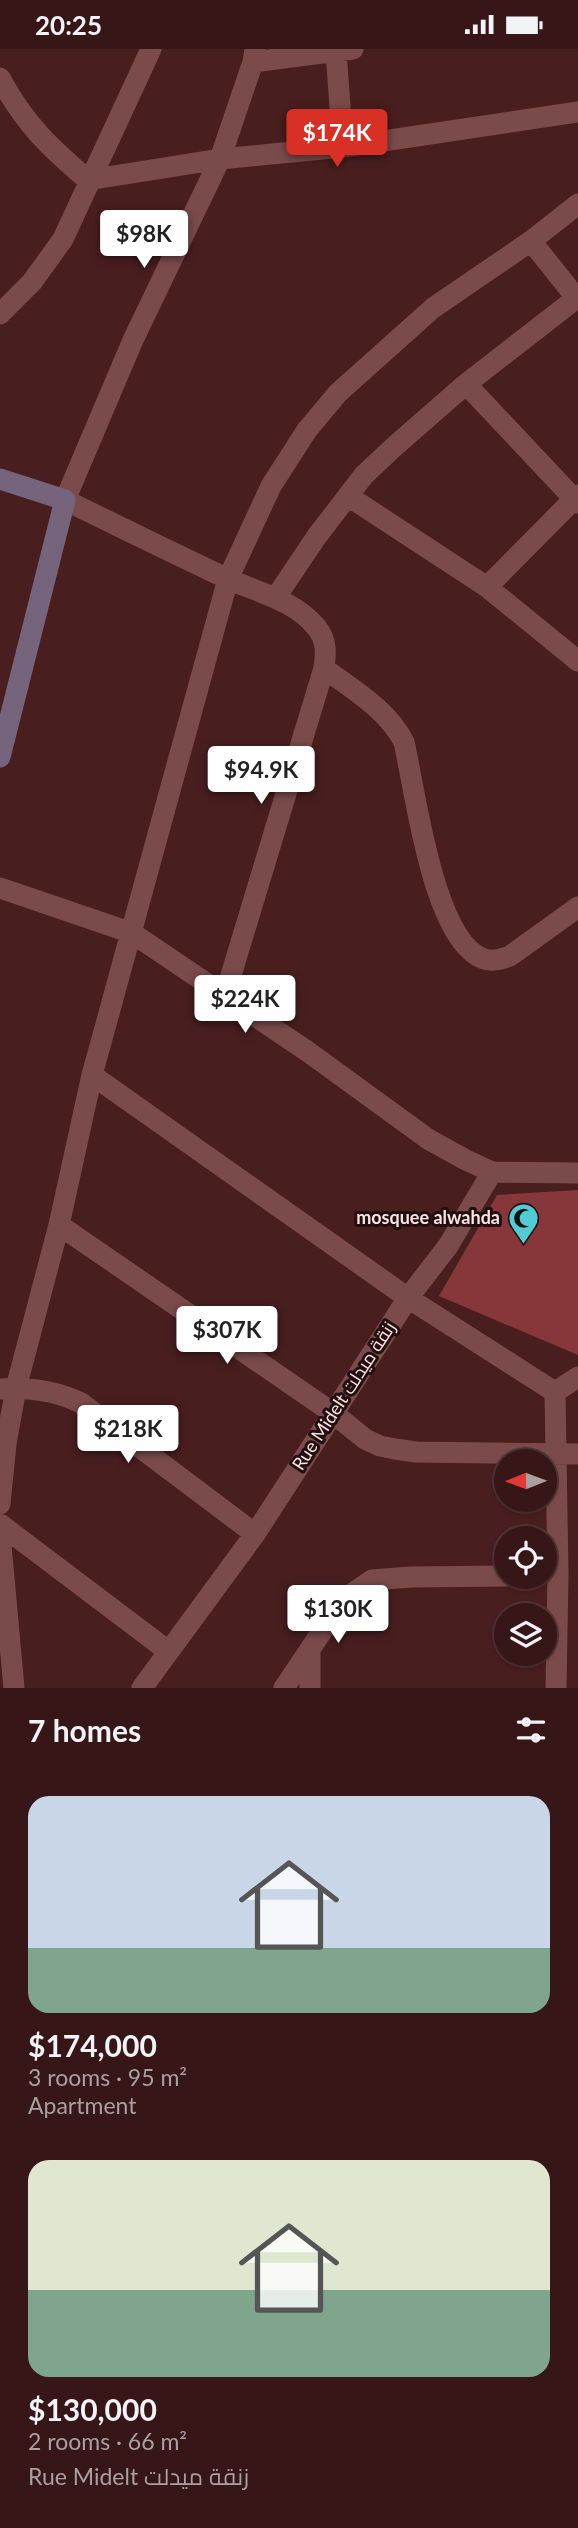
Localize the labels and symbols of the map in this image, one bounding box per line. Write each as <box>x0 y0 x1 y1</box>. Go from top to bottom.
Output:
pin: $174K <box>288 109 386 169</box>
pin: $98K <box>103 211 185 270</box>
pin: $94.9K <box>204 747 318 806</box>
pin: $224K <box>196 975 294 1035</box>
mosque icon: mosquee alwahda <box>506 1201 540 1245</box>
place label: mosquee alwahda <box>356 1206 500 1228</box>
pin: $307K <box>178 1307 276 1366</box>
street label: Rue Midelt زنقة ميدلت <box>287 1317 400 1475</box>
pin: $218K <box>79 1405 177 1465</box>
north arrow <box>494 1449 556 1512</box>
pin: $130K <box>289 1585 387 1645</box>

